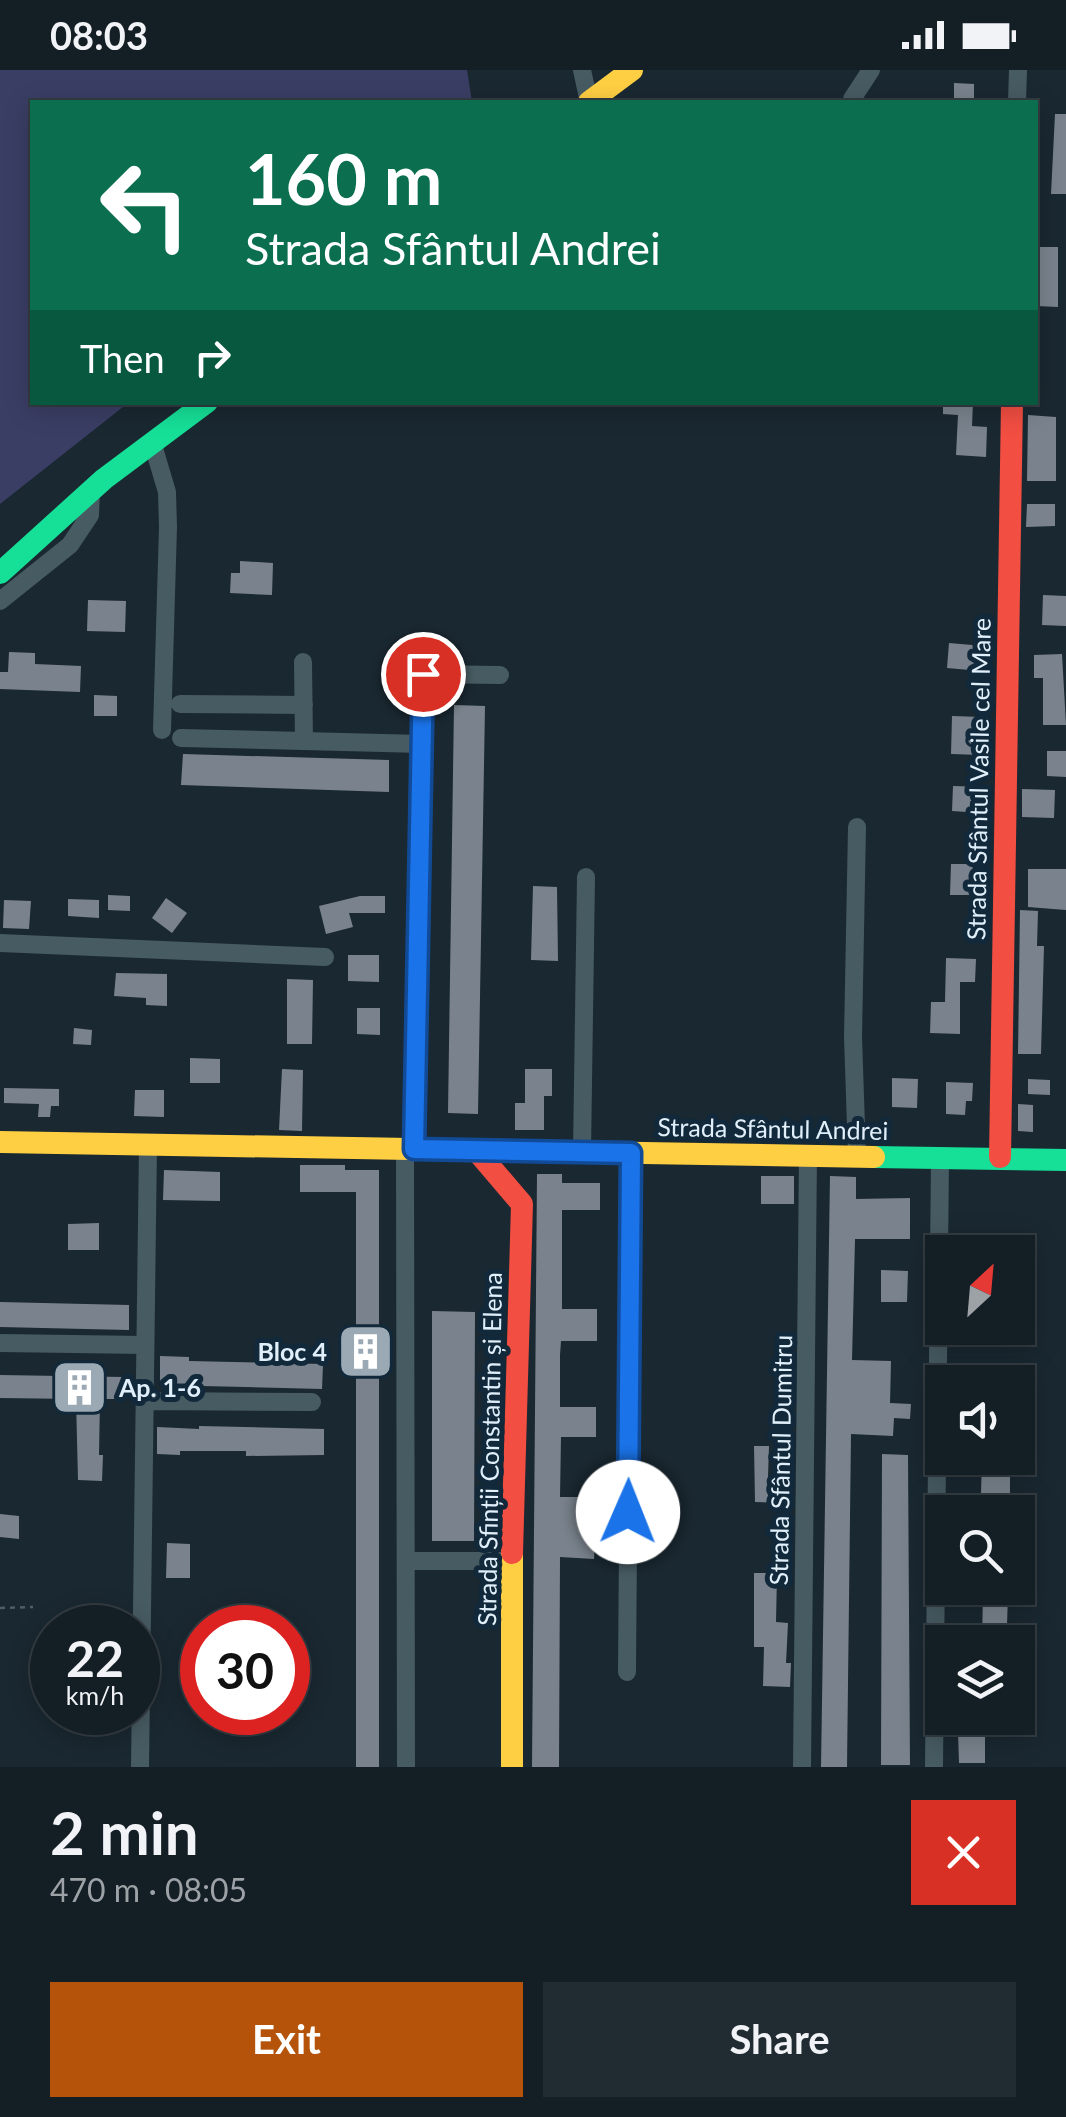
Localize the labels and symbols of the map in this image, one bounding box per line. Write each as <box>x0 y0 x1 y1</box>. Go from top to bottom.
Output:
street label: Strada Sfântul Vasile cel Mare <box>960 618 996 940</box>
pin <box>381 632 466 717</box>
street label: Strada Sfântul Andrei <box>657 1111 889 1145</box>
north arrow <box>925 1235 1035 1345</box>
street label: Strada Sfinții Constantin și Elena <box>471 1272 507 1626</box>
building icon: Bloc 4 <box>336 1321 396 1381</box>
street label: Strada Sfântul Dumitru <box>763 1334 797 1586</box>
place label: Bloc 4 <box>258 1336 327 1366</box>
building icon: Ap. 1-6 <box>50 1357 110 1417</box>
place label: Ap. 1-6 <box>118 1372 201 1402</box>
position arrow <box>576 1460 680 1564</box>
speed limit sign: 30 <box>180 1605 310 1735</box>

